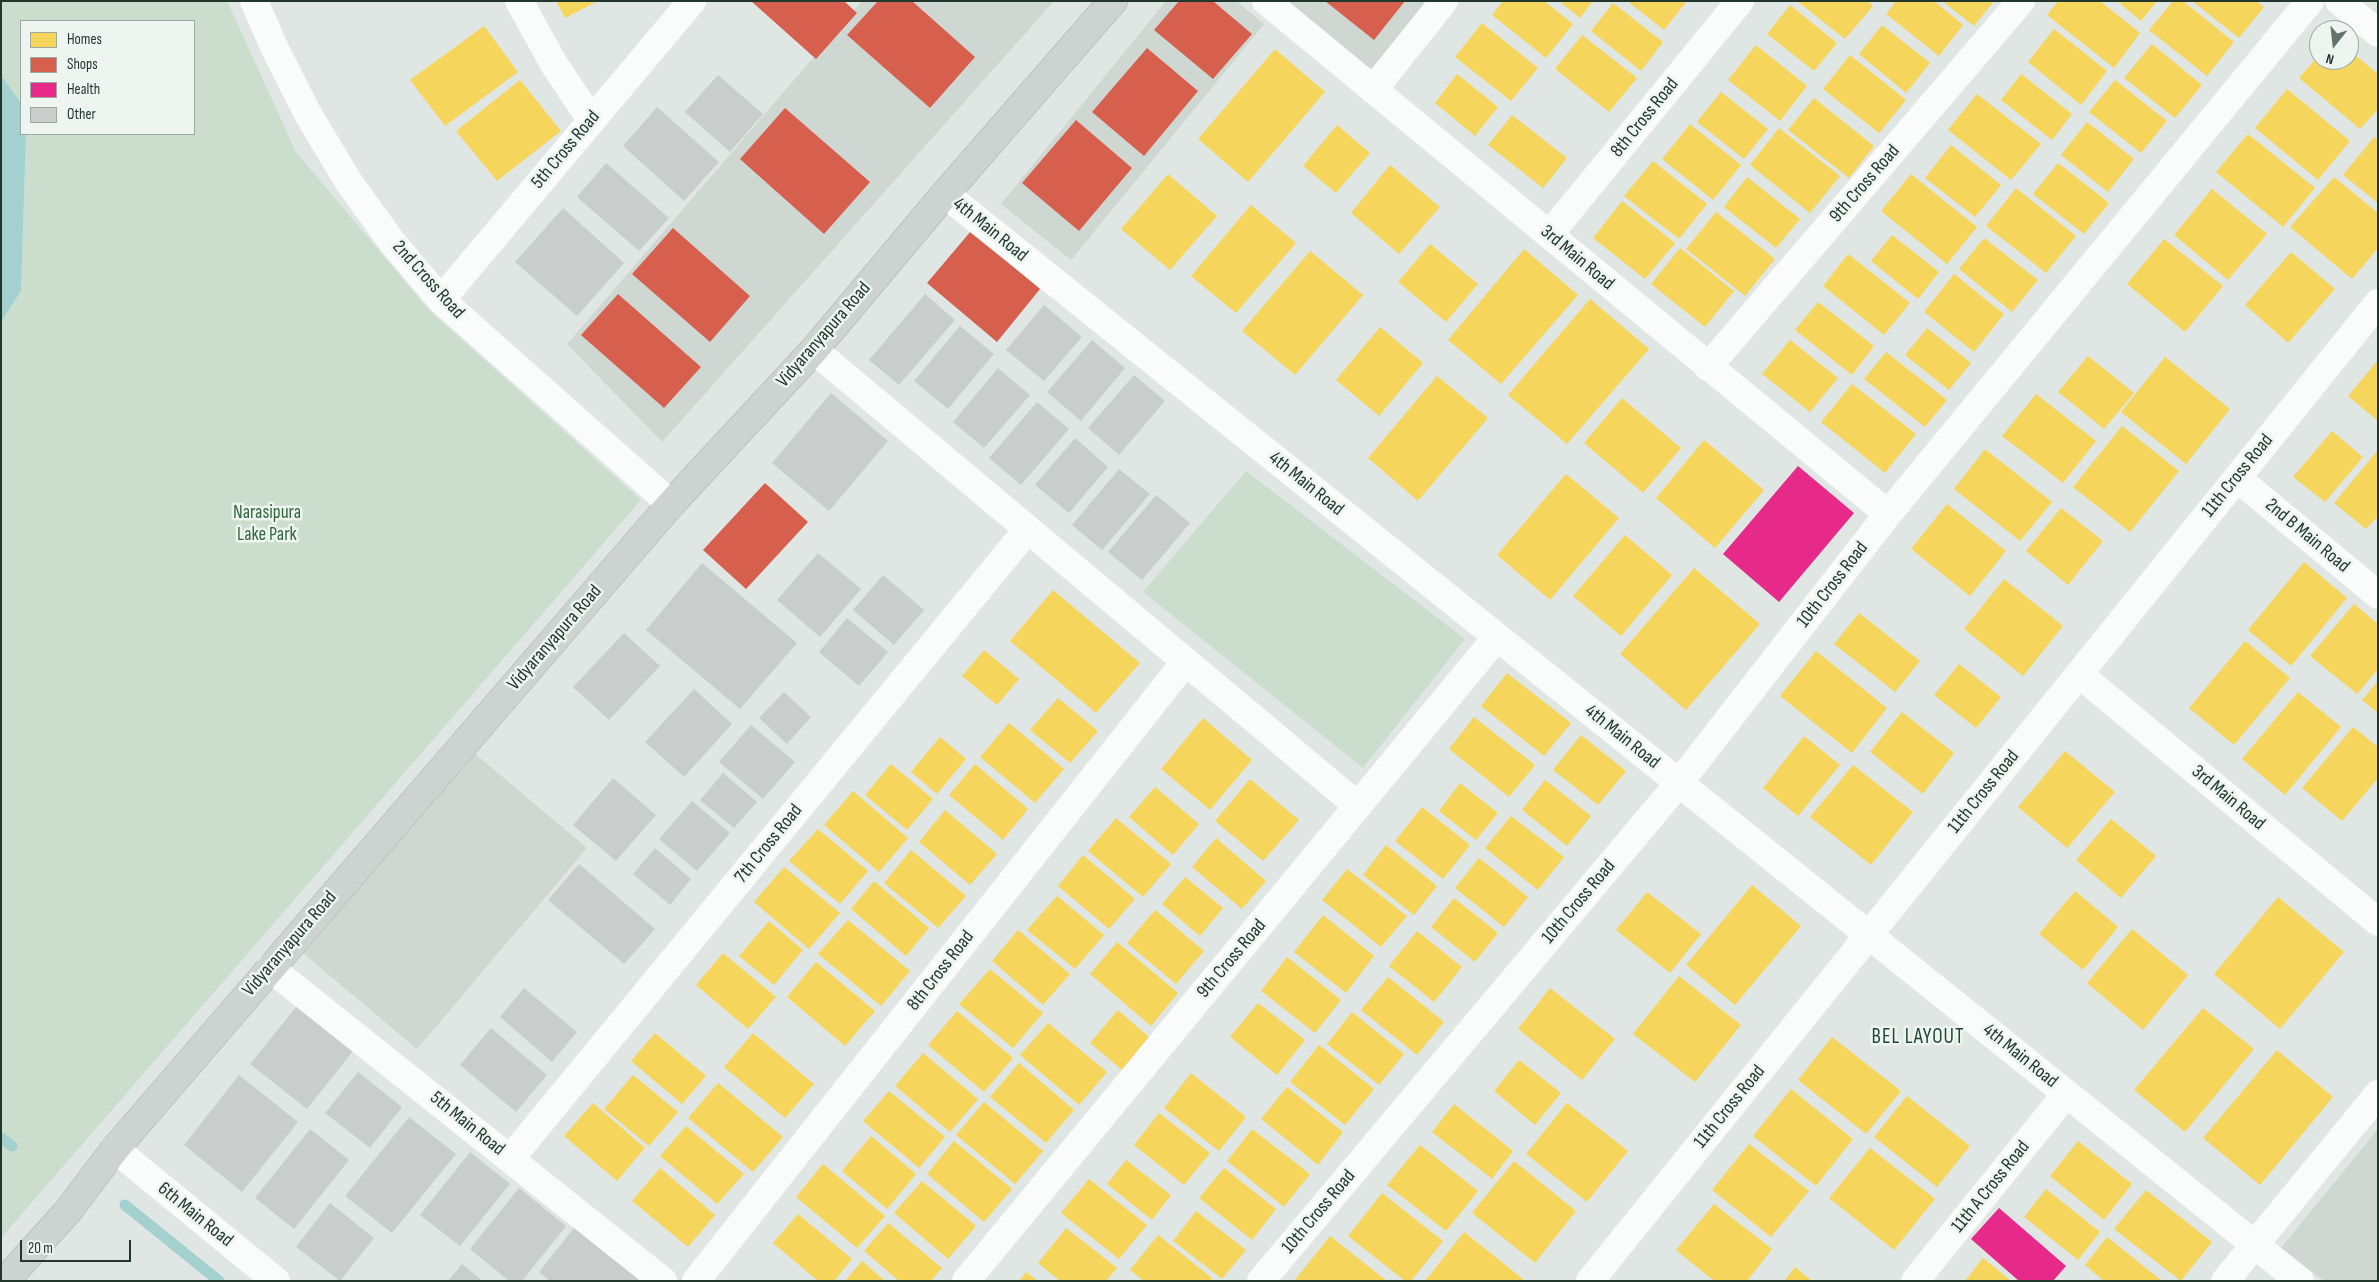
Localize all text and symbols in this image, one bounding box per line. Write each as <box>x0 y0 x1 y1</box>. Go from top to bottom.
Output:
legend <box>20 20 195 135</box>
north arrow <box>2309 20 2359 70</box>
text: Homes <box>67 30 102 49</box>
text: N <box>2324 50 2336 68</box>
text: Shops <box>67 55 98 74</box>
street label: 8th Cross Road <box>1606 74 1684 162</box>
text: Health <box>67 80 100 99</box>
text: Other <box>67 105 96 124</box>
street label: 5th Cross Road <box>527 106 605 194</box>
street label: 9th Cross Road <box>1825 140 1905 228</box>
street label: 4th Main Road <box>948 193 1032 267</box>
street label: 3rd Main Road <box>1536 221 1618 295</box>
street label: 2nd Cross Road <box>387 236 469 324</box>
street label: Vidyaranyapura Road <box>772 278 876 392</box>
street label: 11th Cross Road <box>2198 430 2278 522</box>
street label: 4th Main Road <box>1264 447 1348 521</box>
street label: 2nd B Main Road <box>2260 494 2354 578</box>
park label: Narasipura Lake Park <box>233 502 301 546</box>
street label: 10th Cross Road <box>1793 538 1873 632</box>
street label: Vidyaranyapura Road <box>503 581 607 695</box>
street label: 4th Main Road <box>1580 700 1664 774</box>
street label: 11th Cross Road <box>1944 746 2024 838</box>
street label: 3rd Main Road <box>2187 761 2269 835</box>
street label: 7th Cross Road <box>730 800 808 888</box>
street label: 10th Cross Road <box>1537 855 1621 949</box>
street label: Vidyaranyapura Road <box>238 887 342 1001</box>
street label: 9th Cross Road <box>1192 915 1272 1003</box>
street label: 8th Cross Road <box>903 926 979 1016</box>
street label: 4th Main Road <box>1978 1019 2062 1093</box>
district label: BEL LAYOUT <box>1870 1025 1966 1051</box>
street label: 11th Cross Road <box>1690 1061 1770 1153</box>
street label: 5th Main Road <box>425 1087 509 1161</box>
street label: 11th A Cross Road <box>1947 1136 2035 1238</box>
street label: 10th Cross Road <box>1277 1165 1361 1259</box>
street label: 6th Main Road <box>153 1178 237 1252</box>
scale bar <box>22 1230 134 1262</box>
text: 20 m <box>28 1239 53 1258</box>

